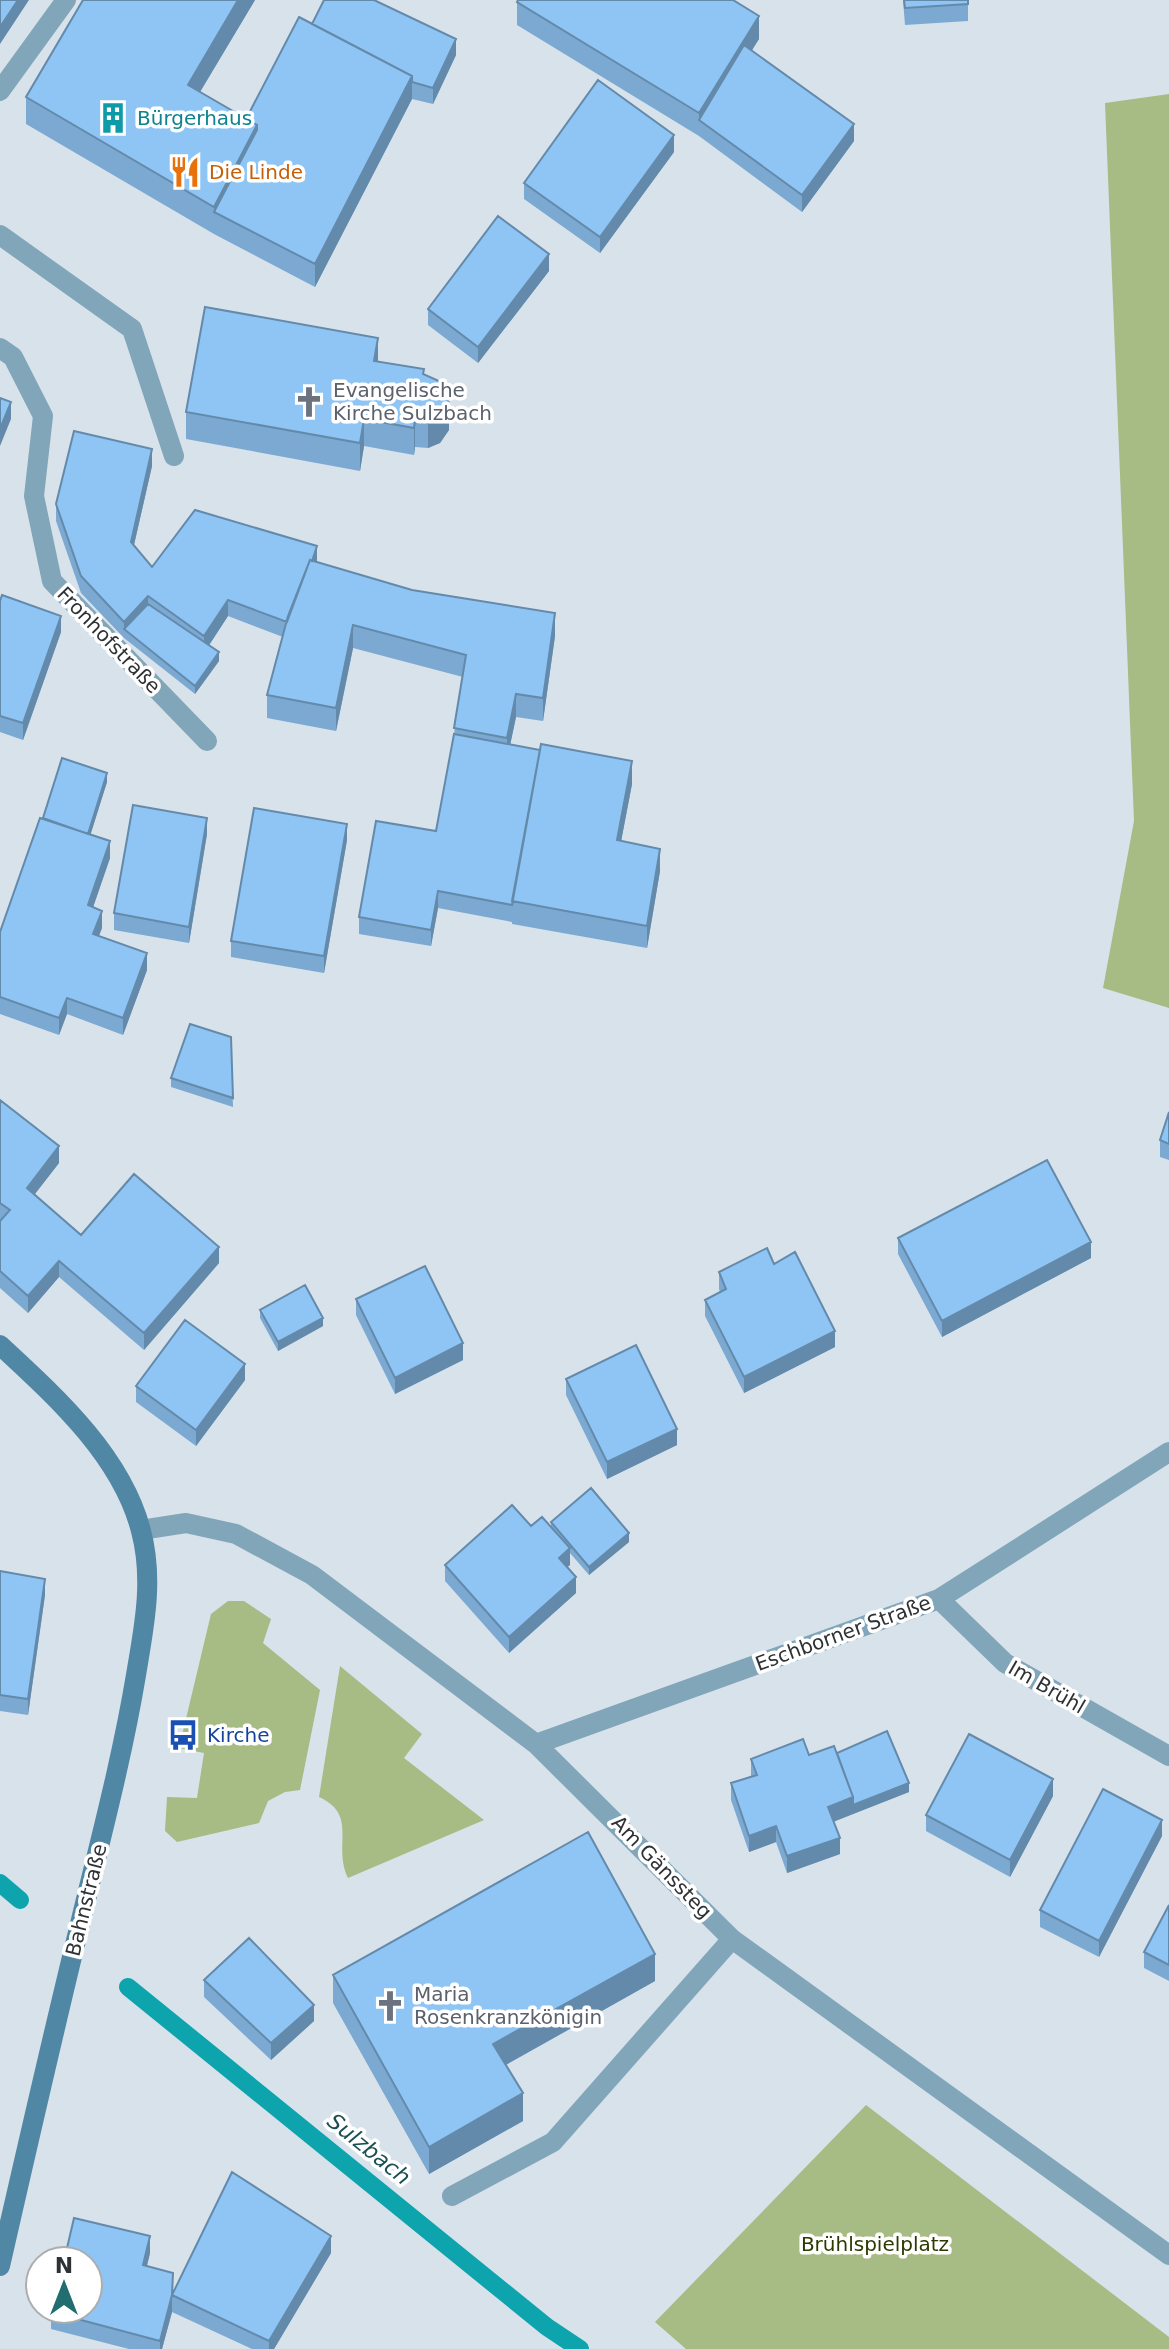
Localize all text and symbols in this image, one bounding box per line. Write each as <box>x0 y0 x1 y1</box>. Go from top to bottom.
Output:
building icon: Bürgerhaus <box>96 101 130 135</box>
place label: Bürgerhaus <box>137 106 252 130</box>
restaurant icon: Die Linde <box>168 155 202 189</box>
place label: Die Linde <box>209 160 303 184</box>
place label: Evangelische Kirche Sulzbach <box>333 378 492 425</box>
church icon: Evangelische Kirche Sulzbach <box>292 385 326 419</box>
street label: Fronhofstraße <box>52 582 166 698</box>
street label: Eschborner Straße <box>752 1590 934 1676</box>
street label: Im Brühl <box>1004 1655 1090 1719</box>
bus stop icon: Kirche <box>166 1718 200 1752</box>
place label: Kirche <box>207 1723 269 1747</box>
street label: Am Gänssteg <box>607 1811 717 1923</box>
street label: Bahnstraße <box>60 1841 112 1959</box>
place label: Maria Rosenkranzkönigin <box>414 1982 602 2029</box>
church icon: Maria Rosenkranzkönigin <box>373 1989 407 2023</box>
water label: Sulzbach <box>323 2108 415 2190</box>
park label: Brühlspielplatz <box>801 2232 949 2256</box>
north arrow <box>24 2245 104 2325</box>
text: N <box>55 2253 73 2278</box>

